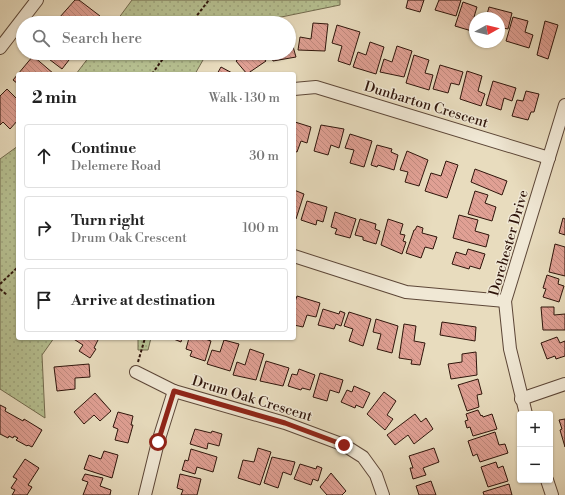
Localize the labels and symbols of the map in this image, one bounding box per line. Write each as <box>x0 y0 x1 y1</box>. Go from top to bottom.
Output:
north arrow <box>469 12 505 48</box>
street label: Dunbarton Crescent <box>362 78 490 132</box>
street label: Dorchester Drive <box>485 188 533 298</box>
street label: Drum Oak Crescent <box>190 372 314 426</box>
route start <box>149 433 167 451</box>
route end <box>335 436 353 454</box>

